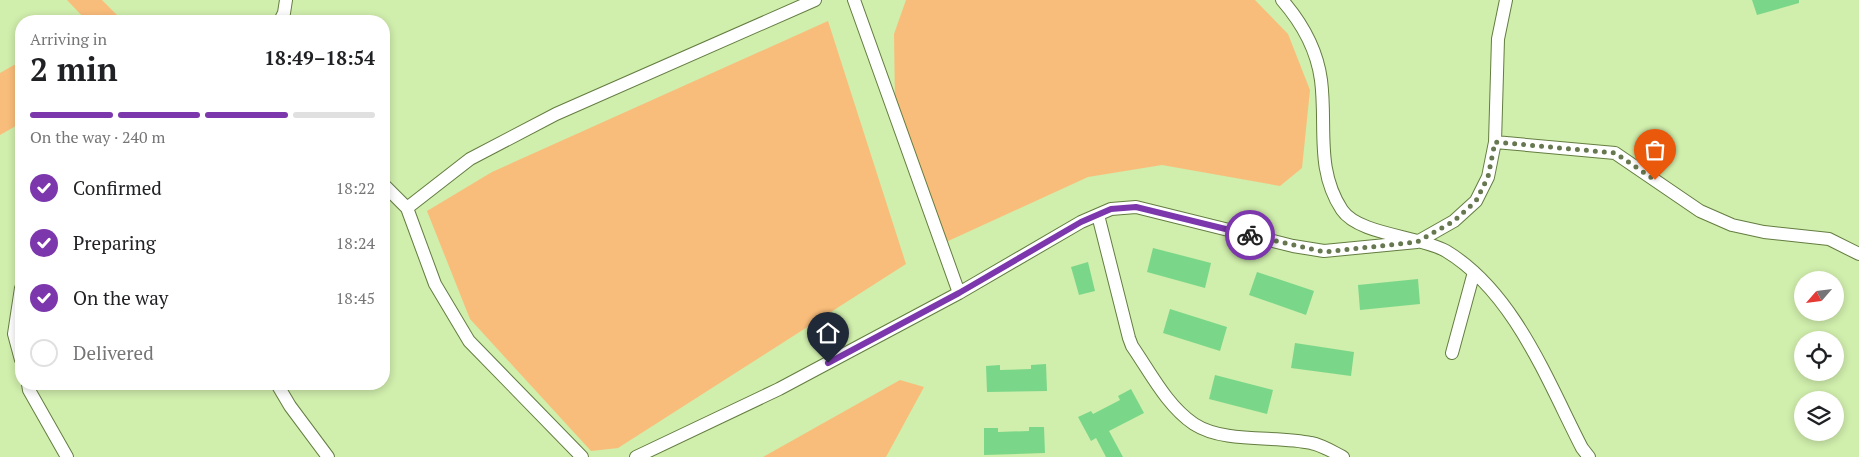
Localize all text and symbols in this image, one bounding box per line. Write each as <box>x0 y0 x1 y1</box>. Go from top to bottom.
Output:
text: Arriving in <box>30 28 107 50</box>
text: 18:49–18:54 <box>264 45 375 70</box>
text: 2 min <box>30 48 118 90</box>
text: On the way · 240 m <box>30 126 165 148</box>
pin <box>1634 129 1676 180</box>
icon: bag <box>1641 136 1669 164</box>
icon: check <box>30 174 58 202</box>
text: Confirmed <box>73 175 162 200</box>
text: 18:22 <box>336 177 375 199</box>
courier <box>1225 210 1275 260</box>
icon: bike <box>1236 221 1264 249</box>
icon: check <box>30 229 58 257</box>
text: Preparing <box>73 230 156 255</box>
text: 18:24 <box>336 232 375 254</box>
north arrow <box>1794 271 1844 321</box>
map controls <box>1794 271 1844 441</box>
icon: check <box>30 284 58 312</box>
text: On the way <box>73 285 168 310</box>
text: 18:45 <box>336 287 375 309</box>
pin <box>807 312 849 363</box>
icon: home <box>814 319 842 347</box>
button: locate <box>1794 331 1844 381</box>
text: Delivered <box>73 340 154 365</box>
button: layers <box>1794 391 1844 441</box>

